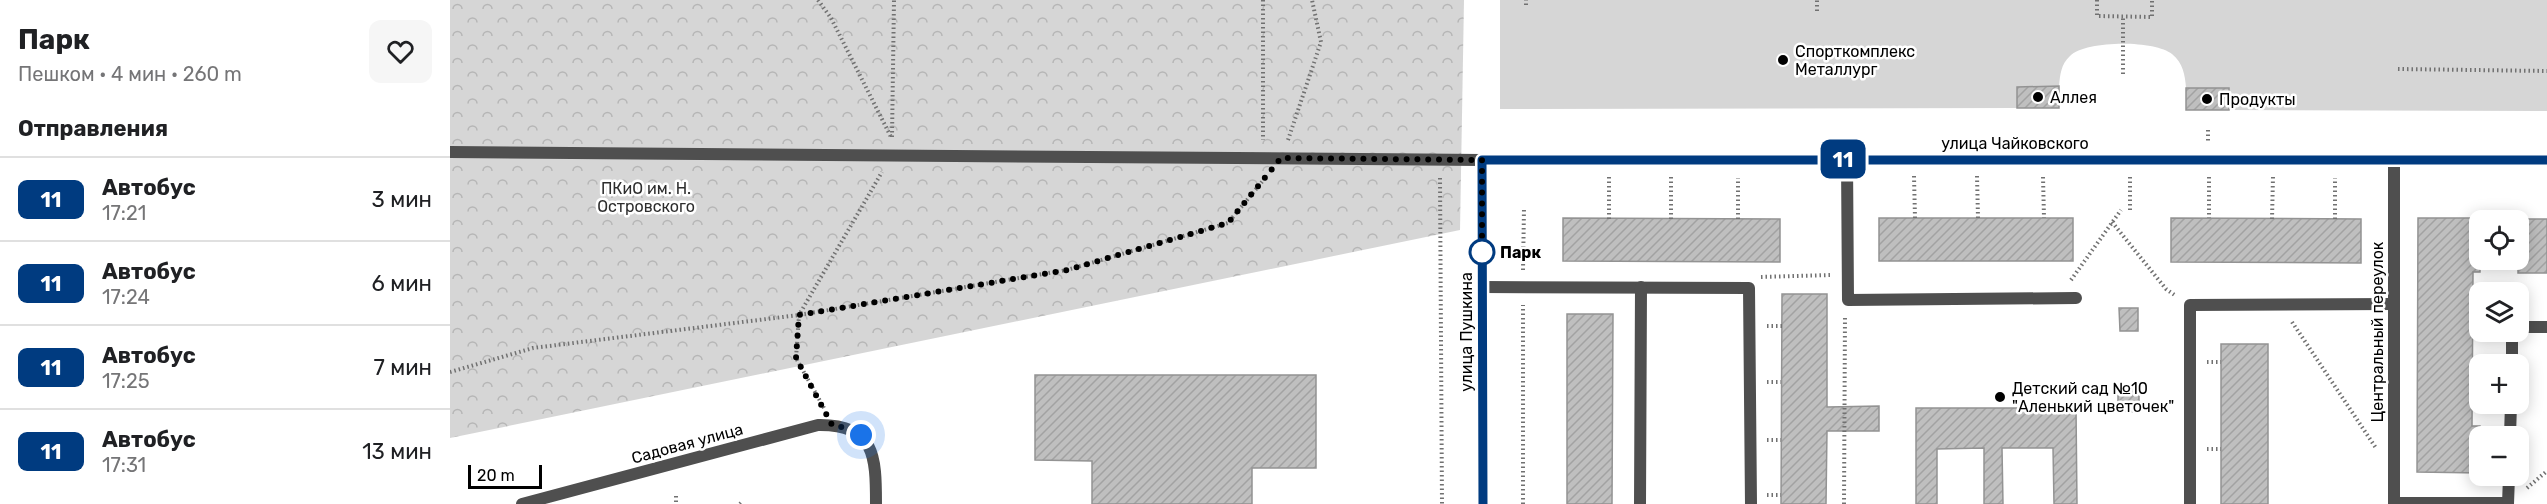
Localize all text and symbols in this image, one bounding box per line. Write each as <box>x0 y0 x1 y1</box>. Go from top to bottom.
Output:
button: heart <box>369 20 432 83</box>
text: Парк <box>18 23 90 56</box>
place label: Спорткомплекс Металлург <box>1795 42 1915 79</box>
marker: Спорткомплекс Металлург <box>1776 53 1790 67</box>
text: Пешком · 4 мин · 260 m <box>18 62 242 86</box>
place label: Аллея <box>2050 88 2097 107</box>
marker: Аллея <box>2031 90 2045 104</box>
place label: Продукты <box>2219 90 2296 109</box>
marker: Продукты <box>2200 92 2214 106</box>
text: Отправления <box>18 115 168 142</box>
street label: улица Чайковского <box>1941 134 2089 153</box>
line badge: 11 <box>1816 140 1870 178</box>
text: 11 <box>1833 147 1853 172</box>
text: Автобус <box>102 174 196 201</box>
park label: ПКиО им. Н. Островского <box>597 179 695 216</box>
text: 3 мин <box>372 186 432 213</box>
text: 11 <box>41 187 61 212</box>
text: 17:21 <box>102 201 146 225</box>
map controls <box>2469 210 2529 486</box>
button: locate <box>2469 210 2529 270</box>
marker: Парк <box>1469 239 1495 265</box>
street label: Центральный переулок <box>2368 241 2387 422</box>
place label: Парк <box>1500 243 1541 262</box>
text: Автобус <box>102 258 196 285</box>
text: 6 мин <box>372 270 432 297</box>
text: 11 <box>41 271 61 296</box>
street label: улица Пушкина <box>1457 272 1476 392</box>
button: layers <box>2469 282 2529 342</box>
text: 17:24 <box>102 285 150 309</box>
text: Автобус <box>102 342 196 369</box>
text: 7 мин <box>374 354 432 381</box>
button: + <box>2469 354 2529 414</box>
text: 11 <box>41 355 61 380</box>
text: 17:25 <box>102 369 150 393</box>
place label: Детский сад №10 "Аленький цветочек" <box>2012 379 2174 416</box>
marker: Детский сад №10 "Аленький цветочек" <box>1993 390 2007 404</box>
street label: Садовая улица <box>629 419 745 468</box>
your location <box>846 420 876 450</box>
text: Автобус <box>102 426 196 453</box>
button: − <box>2469 426 2529 486</box>
text: 13 мин <box>362 438 432 465</box>
text: 11 <box>41 439 61 464</box>
text: 17:31 <box>102 453 146 477</box>
scale bar <box>468 462 542 490</box>
text: 20 m <box>477 466 515 485</box>

